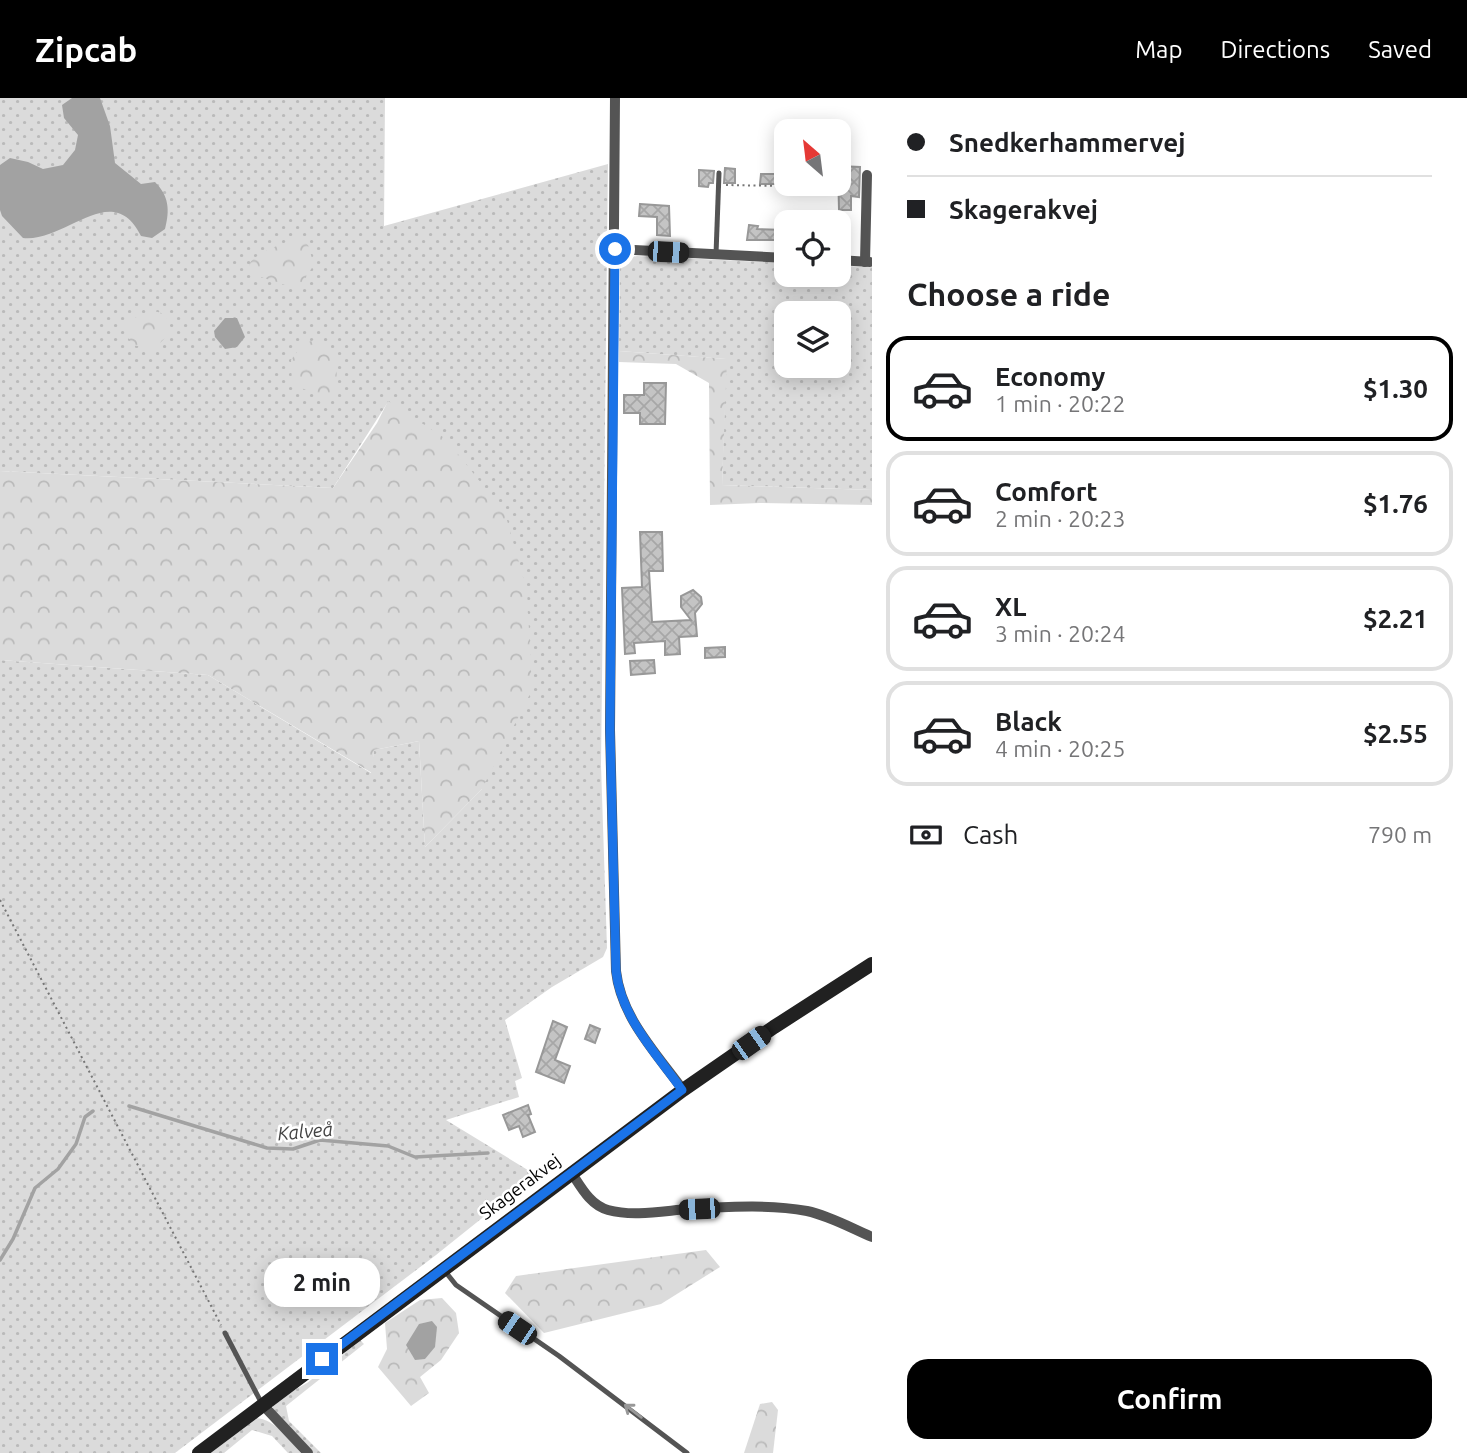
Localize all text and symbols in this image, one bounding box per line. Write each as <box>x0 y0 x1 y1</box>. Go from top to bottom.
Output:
text: Zipcab <box>35 31 137 68</box>
text: Map <box>1135 36 1182 63</box>
text: Directions <box>1220 36 1330 63</box>
text: Saved <box>1368 36 1432 63</box>
north arrow <box>774 119 850 196</box>
map controls <box>774 119 851 378</box>
text: Snedkerhammervej <box>949 128 1185 157</box>
text: Skagerakvej <box>949 195 1098 224</box>
button: locate <box>774 210 851 287</box>
route start <box>599 233 631 265</box>
car <box>647 240 690 264</box>
text: Choose a ride <box>907 276 1110 312</box>
button: layers <box>774 301 851 378</box>
icon: car <box>911 357 974 420</box>
text: Economy <box>995 362 1105 391</box>
text: $1.30 <box>1363 374 1428 403</box>
text: 1 min · 20:22 <box>995 391 1126 416</box>
icon: car <box>911 472 974 535</box>
text: Comfort <box>995 477 1098 506</box>
text: $1.76 <box>1363 489 1428 518</box>
text: 2 min · 20:23 <box>995 506 1126 531</box>
icon: car <box>911 587 974 650</box>
text: XL <box>995 592 1026 621</box>
text: $2.21 <box>1363 604 1428 633</box>
text: 3 min · 20:24 <box>995 621 1126 646</box>
icon: car <box>911 702 974 765</box>
text: Black <box>995 707 1062 736</box>
text: $2.55 <box>1363 719 1428 748</box>
text: 4 min · 20:25 <box>995 736 1126 761</box>
icon: cash <box>907 816 945 854</box>
text: Cash <box>963 820 1018 849</box>
text: 790 m <box>1368 822 1432 847</box>
car <box>728 1022 775 1064</box>
water label: Kalveå <box>277 1118 333 1144</box>
street label: Skagerakvej <box>475 1149 564 1223</box>
car <box>678 1197 721 1221</box>
callout: 2 min <box>264 1258 380 1306</box>
text: 2 min <box>293 1270 351 1295</box>
car <box>494 1308 541 1348</box>
route end <box>306 1343 338 1375</box>
button: Confirm <box>907 1359 1432 1439</box>
one-way arrow <box>624 1404 643 1418</box>

